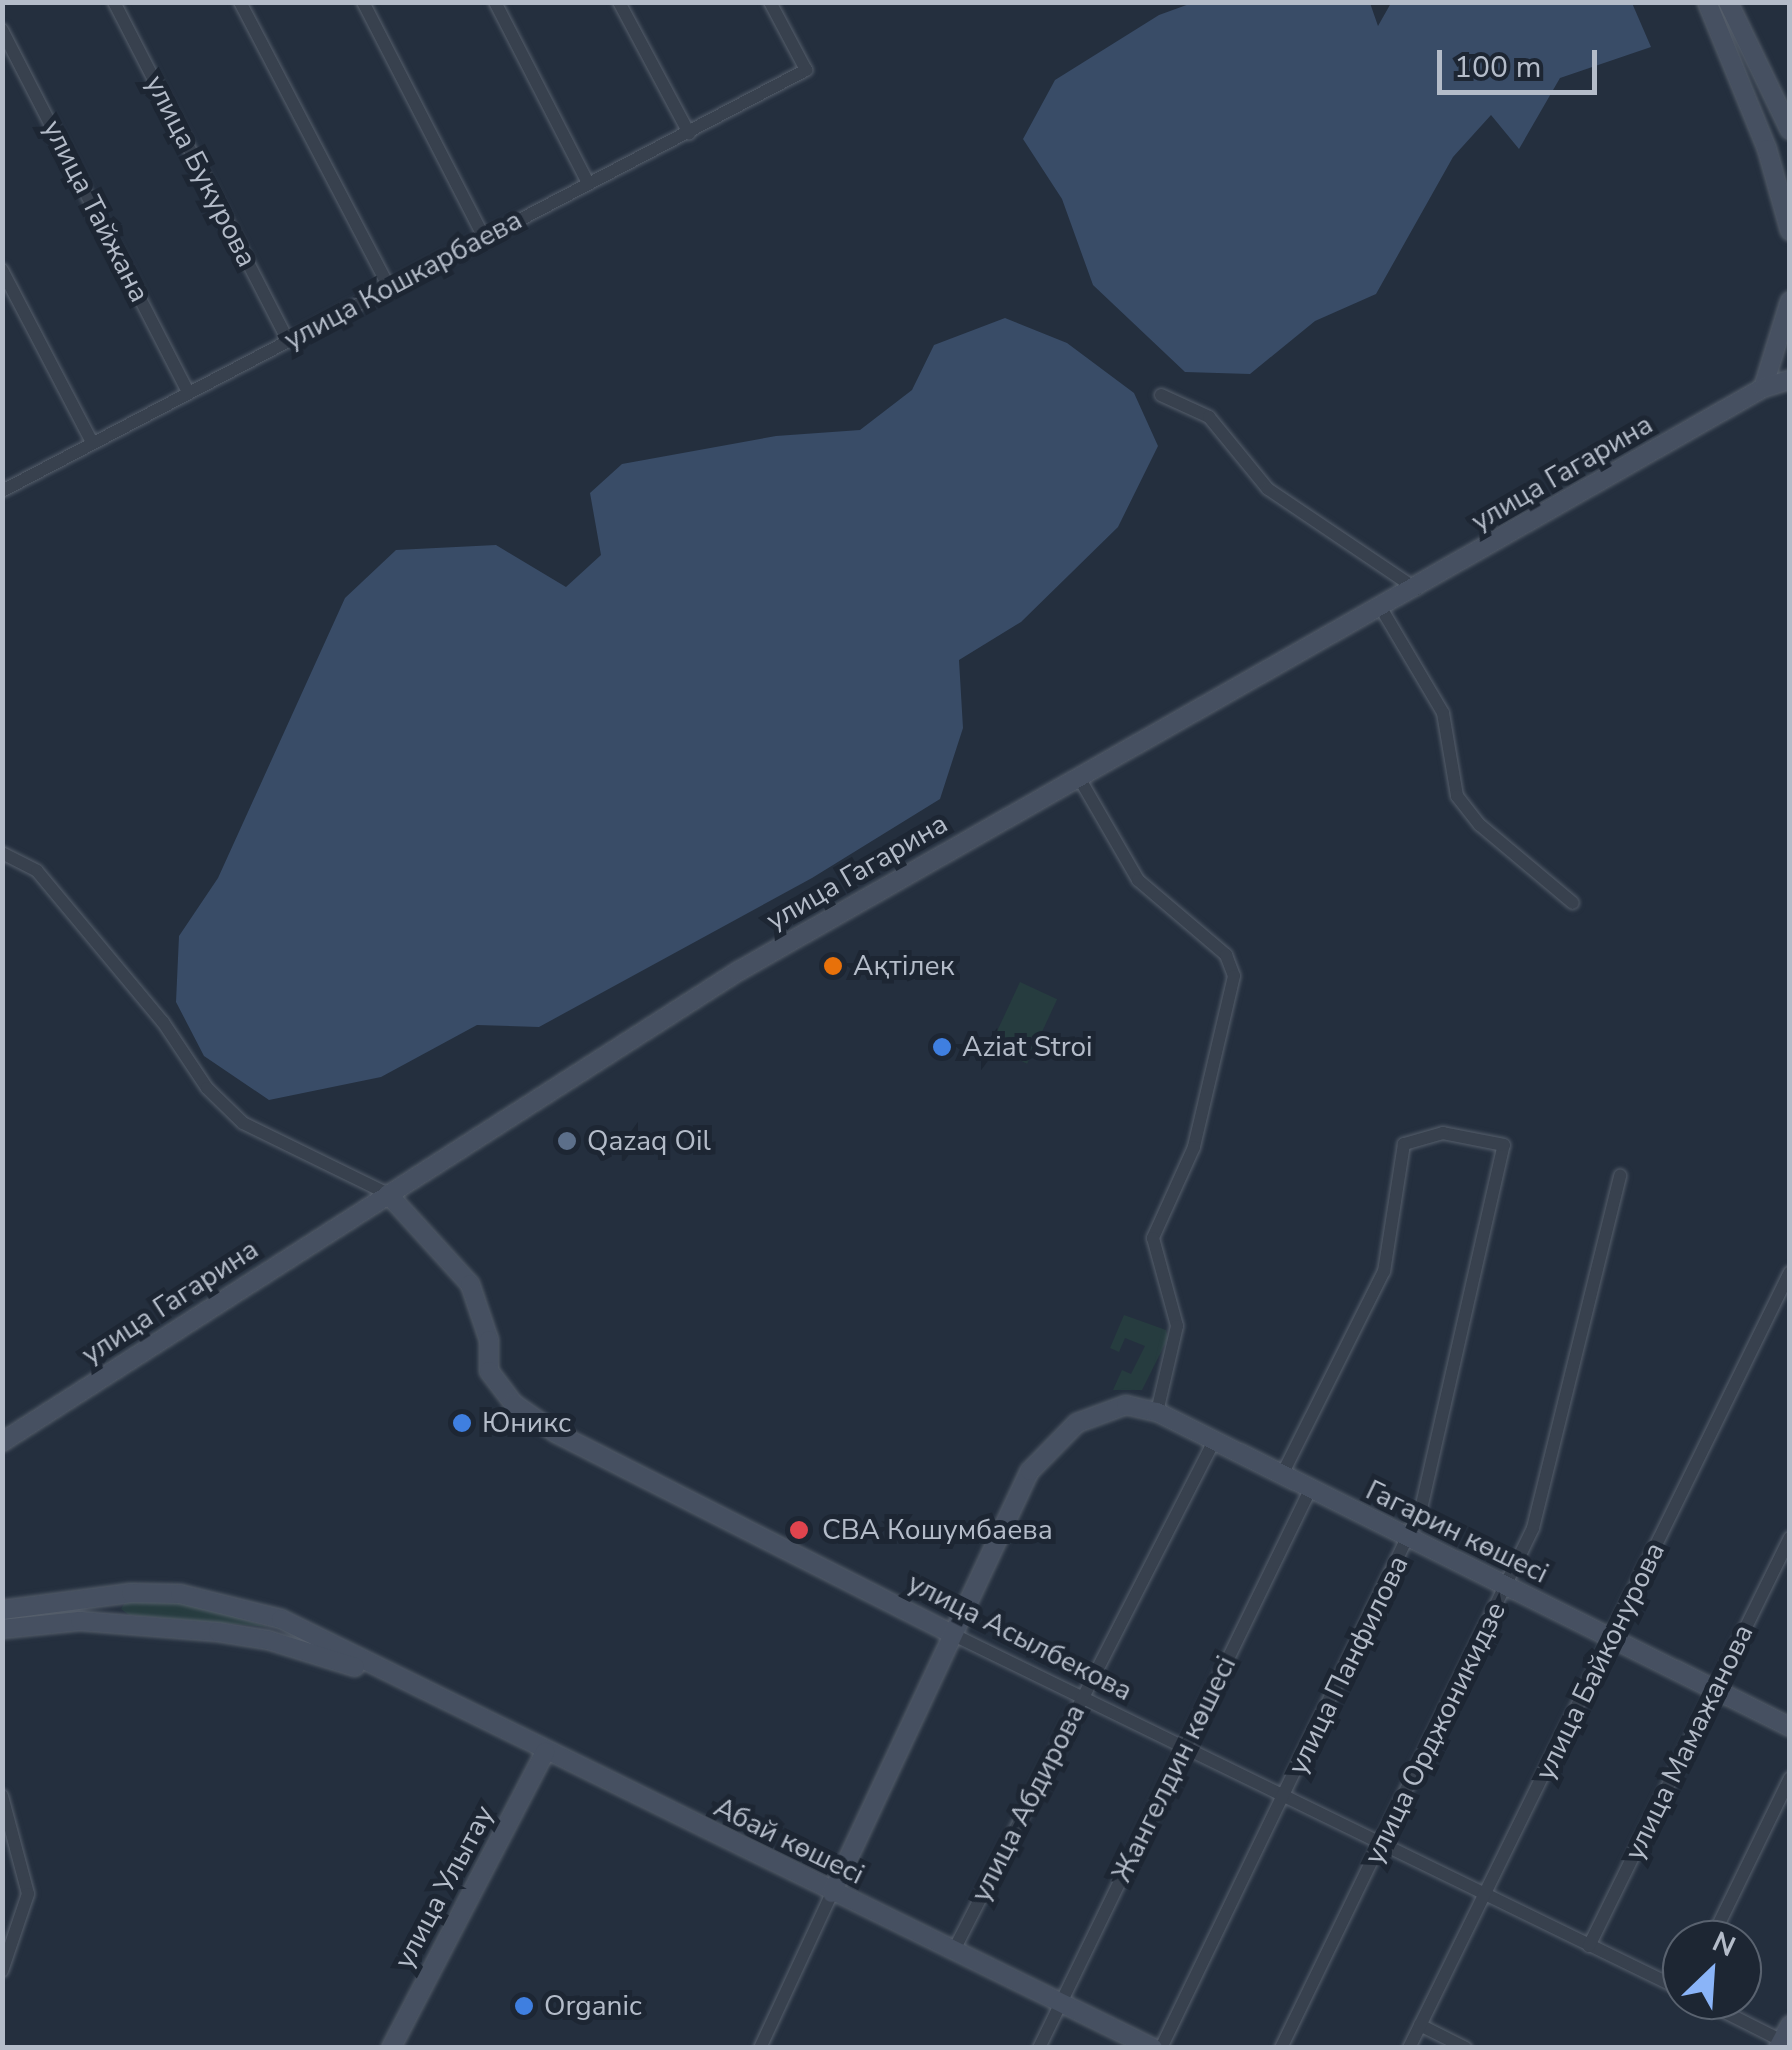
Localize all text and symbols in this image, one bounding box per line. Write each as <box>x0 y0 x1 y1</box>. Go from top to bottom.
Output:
scale bar <box>1442 30 1602 92</box>
text: 100 m <box>1454 47 1541 88</box>
street label: улица Букурова <box>138 70 264 272</box>
street label: улица Тайжана <box>36 114 156 308</box>
street label: улица Кошкарбаева <box>278 203 528 357</box>
street label: улица Гагарина <box>1465 408 1659 538</box>
street label: улица Гагарина <box>760 807 954 937</box>
place label: Ақтілек <box>853 949 954 983</box>
marker: Ақтілек <box>822 955 844 977</box>
place label: Aziat Stroi <box>962 1030 1093 1064</box>
marker: Aziat Stroi <box>931 1036 953 1058</box>
place label: Qazaq Oil <box>587 1124 711 1158</box>
marker: Qazaq Oil <box>556 1130 578 1152</box>
street label: улица Гагарина <box>76 1232 264 1372</box>
place label: Юникс <box>482 1406 571 1440</box>
marker: Юникс <box>451 1412 473 1434</box>
street label: Гагарин көшесі <box>1360 1473 1554 1591</box>
place label: СВА Кошумбаева <box>822 1513 1053 1547</box>
marker: СВА Кошумбаева <box>786 1517 812 1543</box>
street label: улица Байконурова <box>1528 1537 1672 1785</box>
street label: улица Панфилова <box>1281 1550 1415 1780</box>
street label: улица Асылбекова <box>902 1566 1138 1708</box>
street label: улица Орджоникидзе <box>1357 1597 1513 1869</box>
street label: улица Мамажанова <box>1617 1619 1761 1865</box>
street label: Жангелдин көшесі <box>1105 1651 1243 1887</box>
street label: улица Абдирова <box>964 1699 1092 1907</box>
street label: Абай көшесі <box>709 1790 869 1892</box>
street label: улица Улытау <box>387 1800 501 1974</box>
north arrow <box>1662 1920 1762 2020</box>
text: N <box>1706 1923 1741 1966</box>
place label: Organic <box>544 1989 642 2023</box>
marker: Organic <box>513 1995 535 2017</box>

